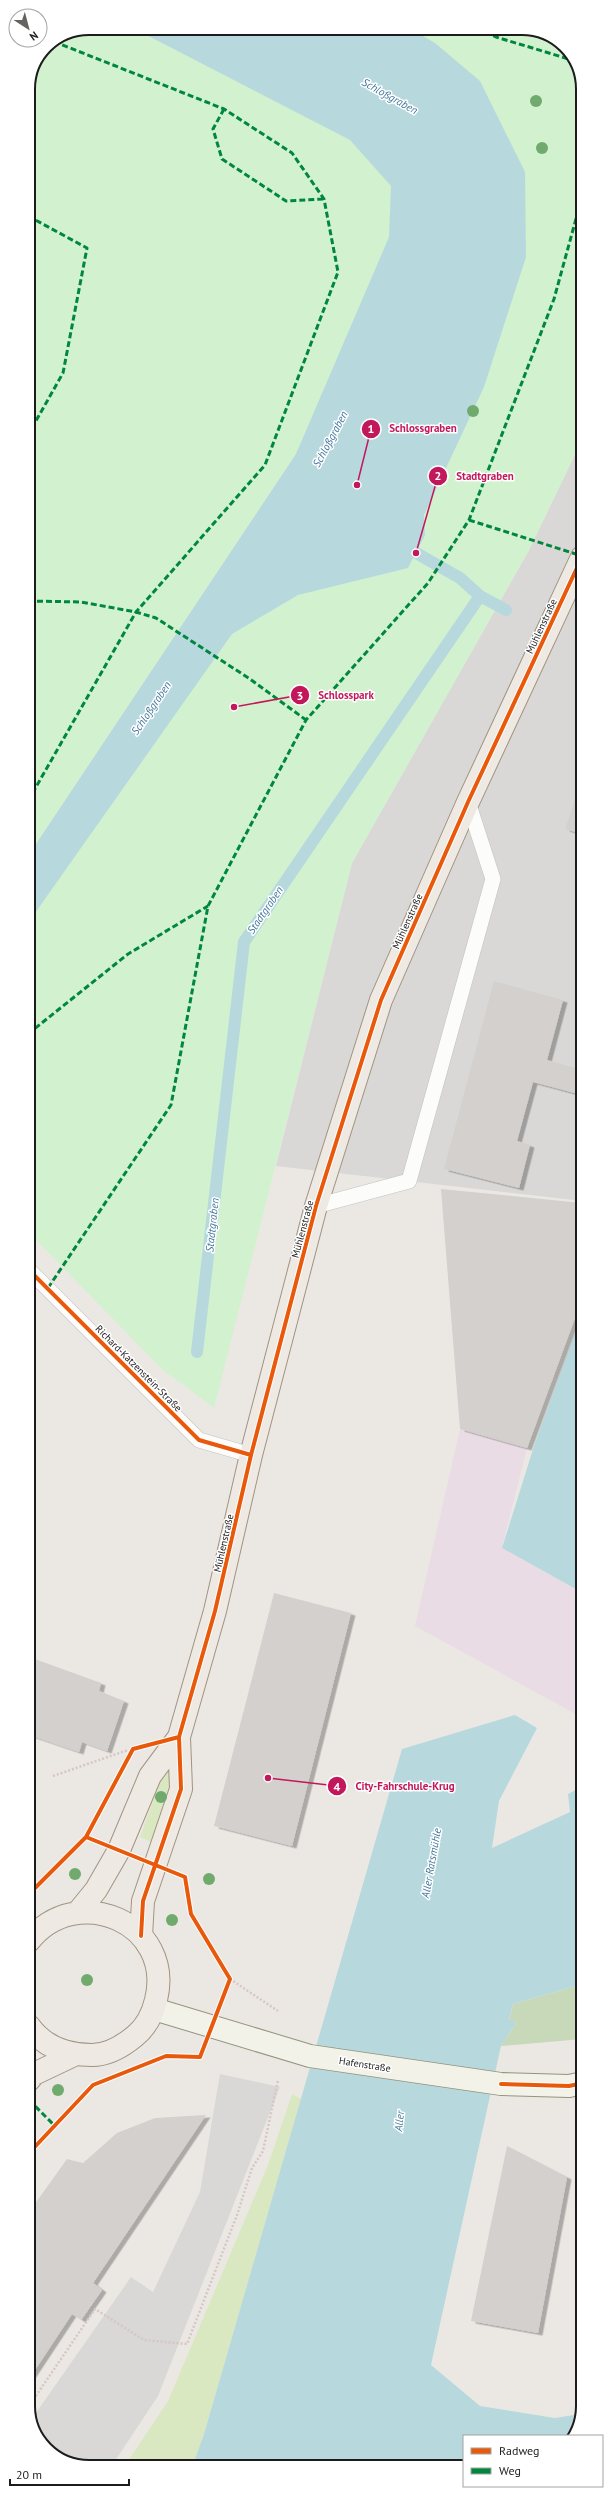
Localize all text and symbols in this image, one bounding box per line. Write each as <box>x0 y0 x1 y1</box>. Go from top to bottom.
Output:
north arrow <box>8 8 48 48</box>
text: N <box>27 28 41 44</box>
water label: Schloßgraben <box>360 75 421 117</box>
water label: Schloßgraben <box>309 408 351 470</box>
callout: Schlossgraben <box>361 417 465 440</box>
text: 1 <box>368 421 374 436</box>
text: Schlossgraben <box>389 421 457 435</box>
callout: Stadtgraben <box>428 465 522 488</box>
text: 2 <box>435 468 441 483</box>
text: Stadtgraben <box>456 469 514 483</box>
street label: Mühlenstraße <box>523 597 560 656</box>
water label: Schloßgraben <box>128 678 174 737</box>
callout: Schlosspark <box>290 684 382 707</box>
text: 3 <box>297 688 303 703</box>
text: Schlosspark <box>318 688 374 702</box>
water label: Stadtgraben <box>244 883 286 936</box>
street label: Mühlenstraße <box>389 892 425 951</box>
water label: Stadtgraben <box>202 1197 222 1253</box>
street label: Mühlenstraße <box>289 1199 316 1259</box>
street label: Richard-Katzenstein-Straße <box>93 1322 185 1414</box>
street label: Mühlenstraße <box>210 1513 236 1573</box>
callout: City-Fahrschule-Krug <box>327 1775 462 1798</box>
text: 4 <box>334 1779 341 1794</box>
text: City-Fahrschule-Krug <box>355 1779 455 1793</box>
water label: Aller Ratsmühle <box>418 1827 444 1900</box>
street label: Hafenstraße <box>338 2054 392 2075</box>
water label: Aller <box>391 2109 407 2133</box>
legend <box>463 2435 603 2487</box>
text: Radweg <box>499 2443 540 2458</box>
scale bar <box>10 2461 129 2487</box>
text: Weg <box>499 2463 521 2478</box>
text: 20 m <box>16 2467 42 2482</box>

